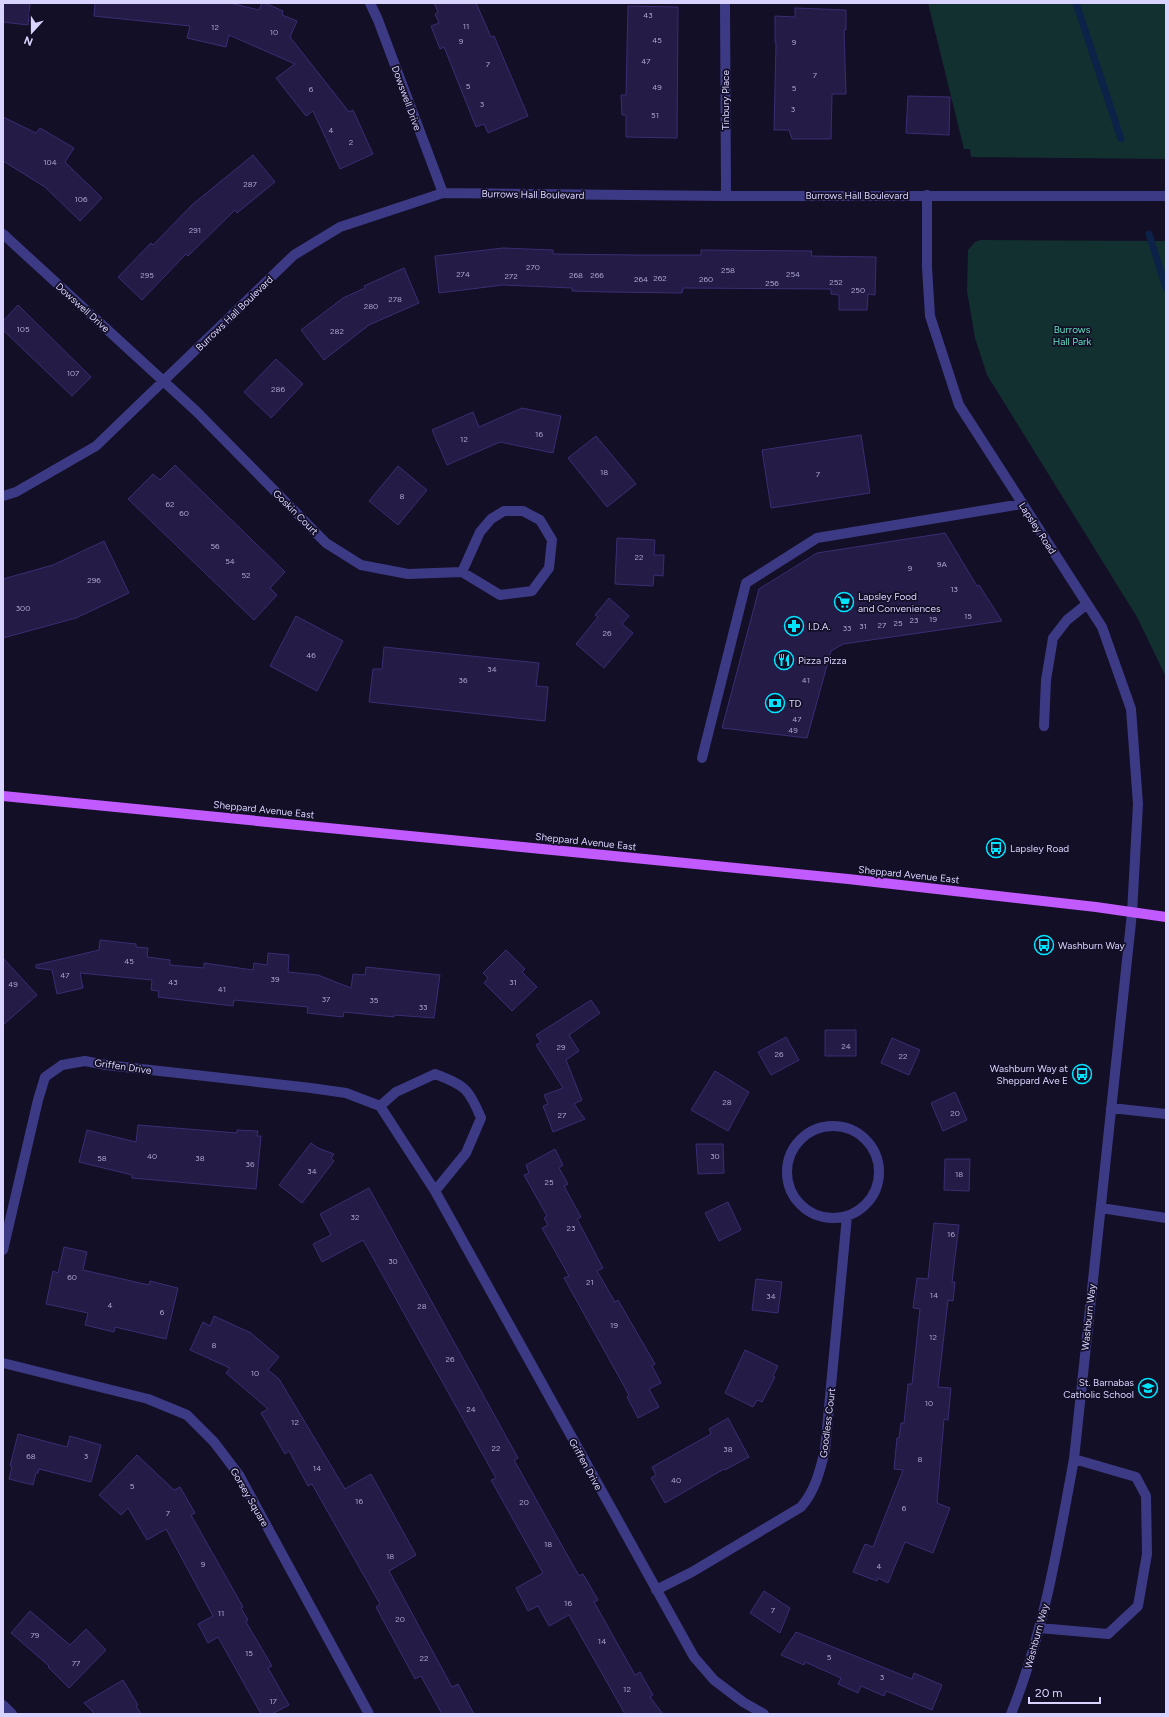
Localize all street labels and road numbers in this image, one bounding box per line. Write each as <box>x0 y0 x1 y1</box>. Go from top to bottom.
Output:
street label: Dowswell Drive <box>389 64 424 133</box>
street label: Tinbury Place <box>719 69 732 130</box>
street label: Burrows Hall Boulevard <box>481 187 585 202</box>
street label: Burrows Hall Boulevard <box>805 189 909 202</box>
street label: Burrows Hall Boulevard <box>193 273 276 354</box>
street label: Dowswell Drive <box>53 280 113 335</box>
street label: Goskin Court <box>270 487 321 538</box>
street label: Lapsley Road <box>1016 500 1059 557</box>
street label: Sheppard Avenue East <box>213 798 315 821</box>
street label: Sheppard Avenue East <box>535 830 637 853</box>
street label: Sheppard Avenue East <box>858 863 960 886</box>
street label: Griffen Drive <box>94 1056 153 1077</box>
street label: Washburn Way <box>1079 1282 1099 1351</box>
street label: Goodless Court <box>817 1387 838 1459</box>
street label: Griffen Drive <box>566 1436 605 1493</box>
street label: Gorsey Square <box>227 1465 272 1530</box>
street label: Washburn Way <box>1022 1601 1052 1670</box>

